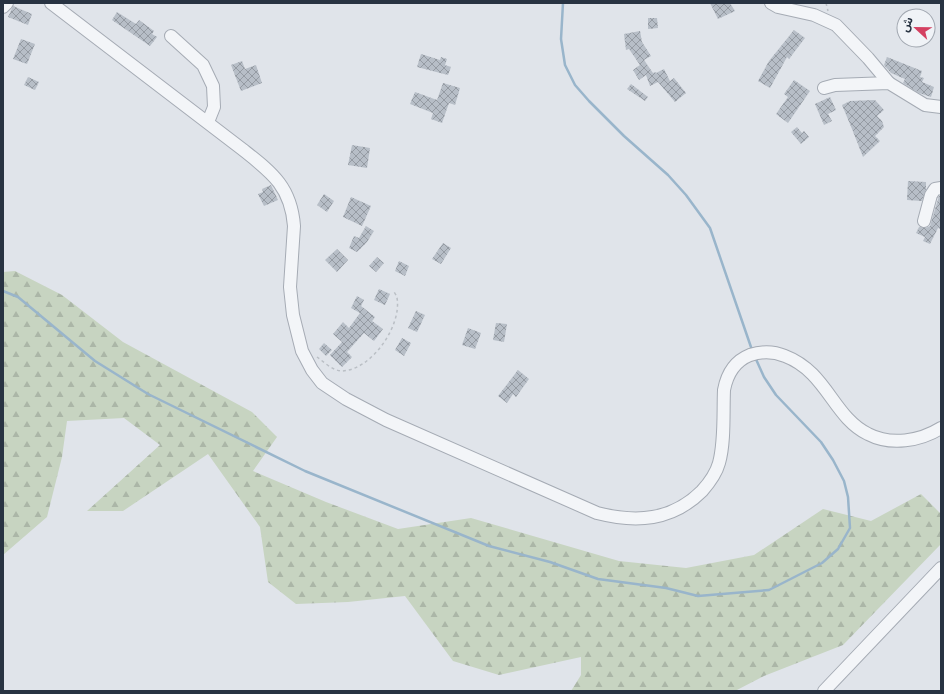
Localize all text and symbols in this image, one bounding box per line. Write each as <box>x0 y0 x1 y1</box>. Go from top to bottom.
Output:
north arrow <box>896 8 936 48</box>
text: ش <box>897 15 916 34</box>

